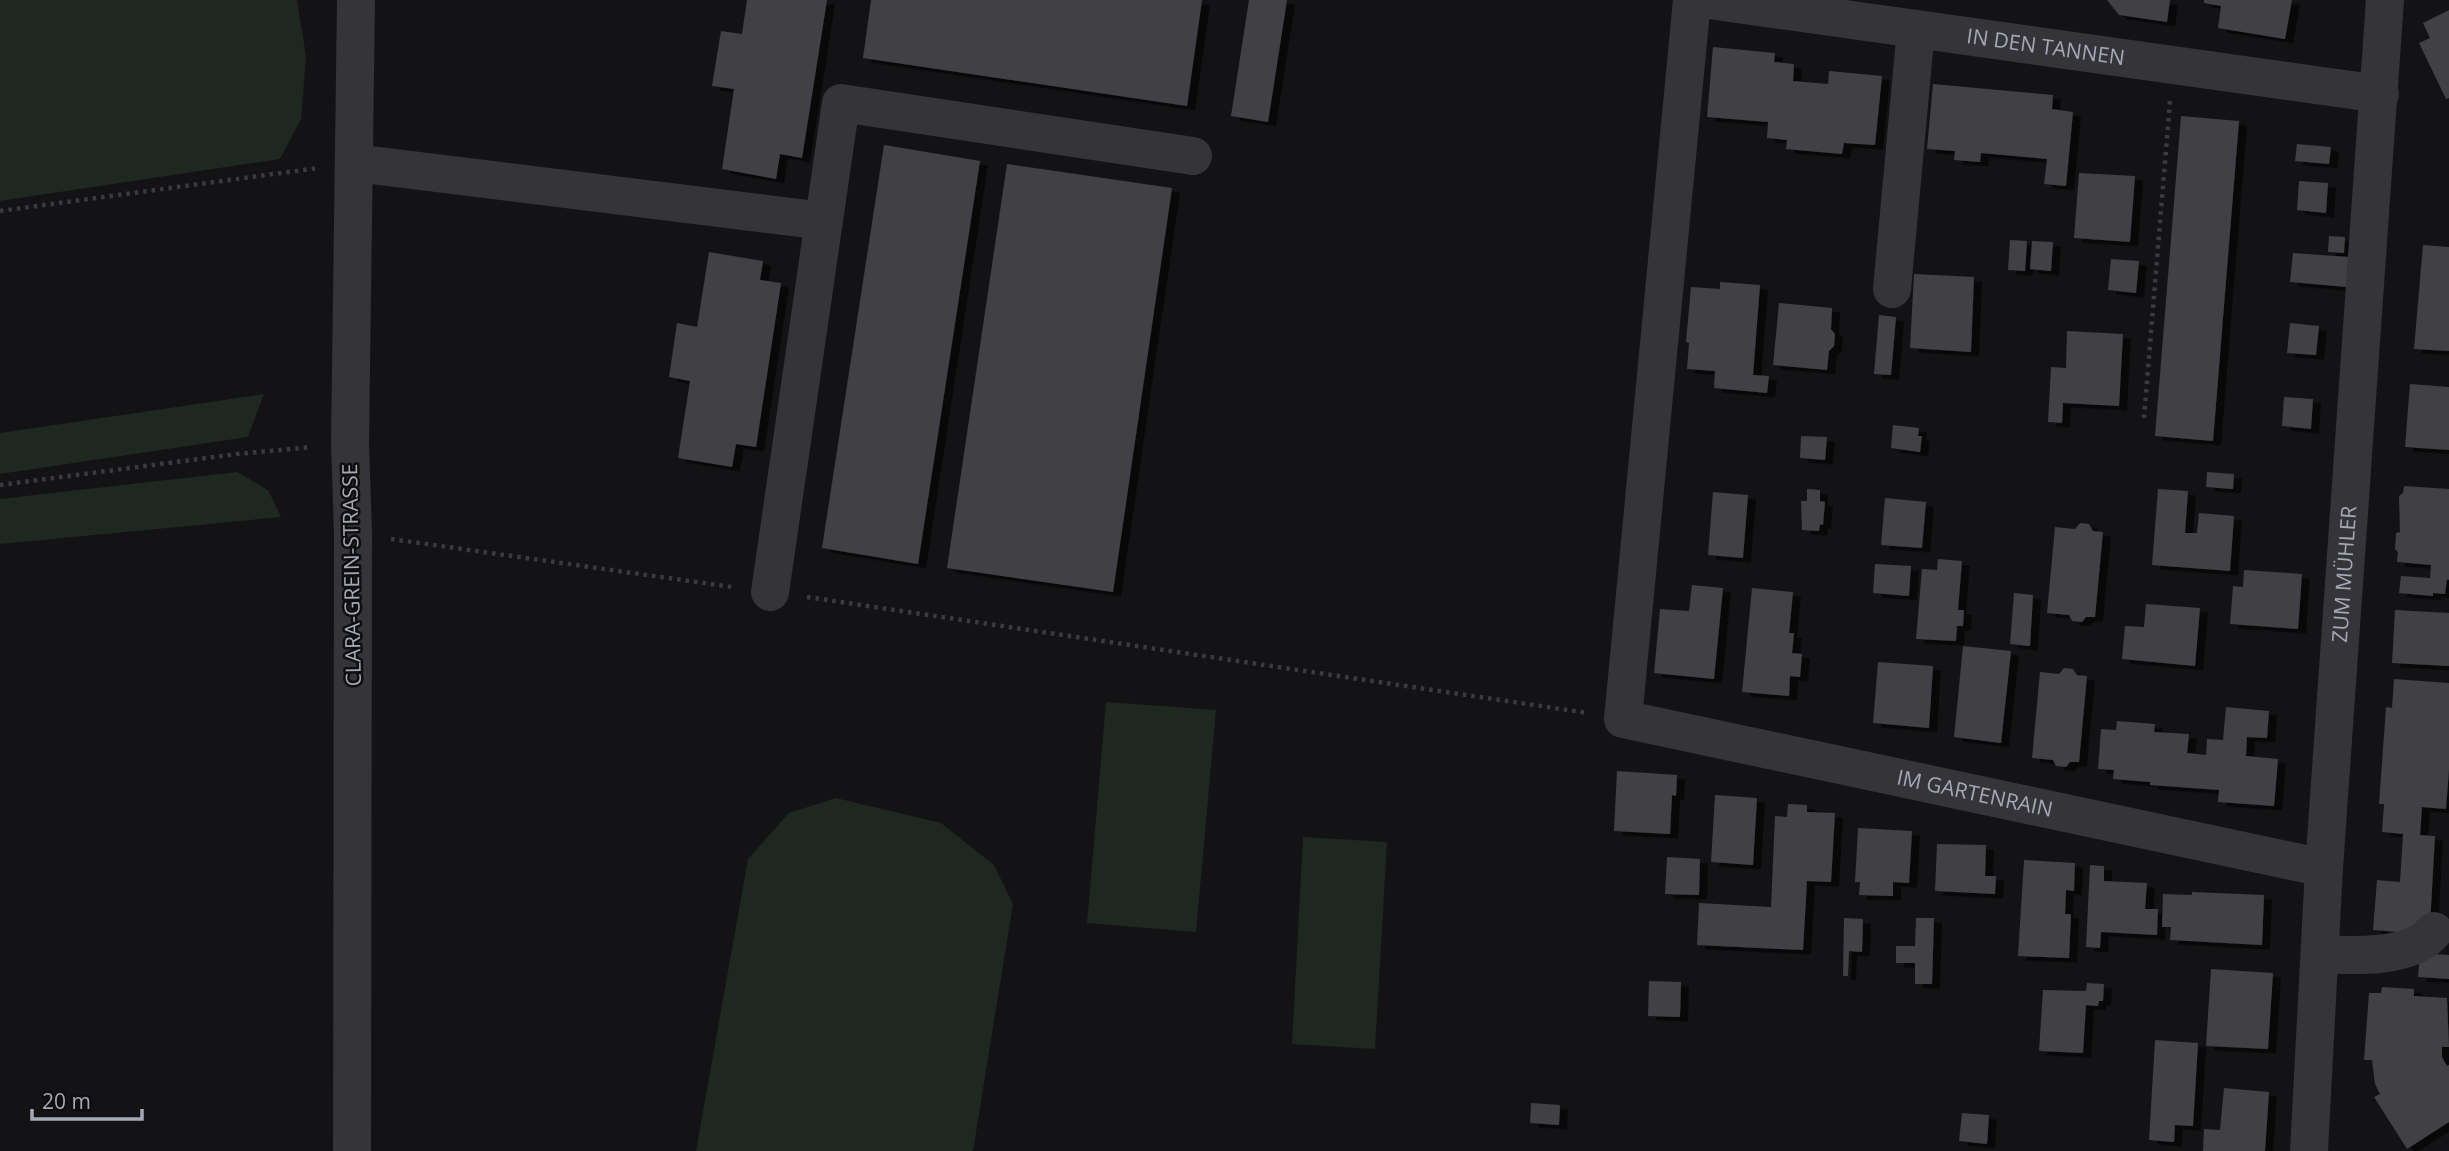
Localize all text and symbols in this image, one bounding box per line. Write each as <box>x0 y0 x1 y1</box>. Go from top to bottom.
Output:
street label: IN DEN TANNEN <box>1965 21 2127 71</box>
street label: CLARA-GREIN-STRASSE <box>335 463 367 687</box>
street label: ZUM MÜHLER <box>2325 505 2362 643</box>
street label: IM GARTENRAIN <box>1894 763 2056 823</box>
scale bar <box>32 1078 142 1122</box>
text: 20 m <box>42 1087 91 1115</box>

